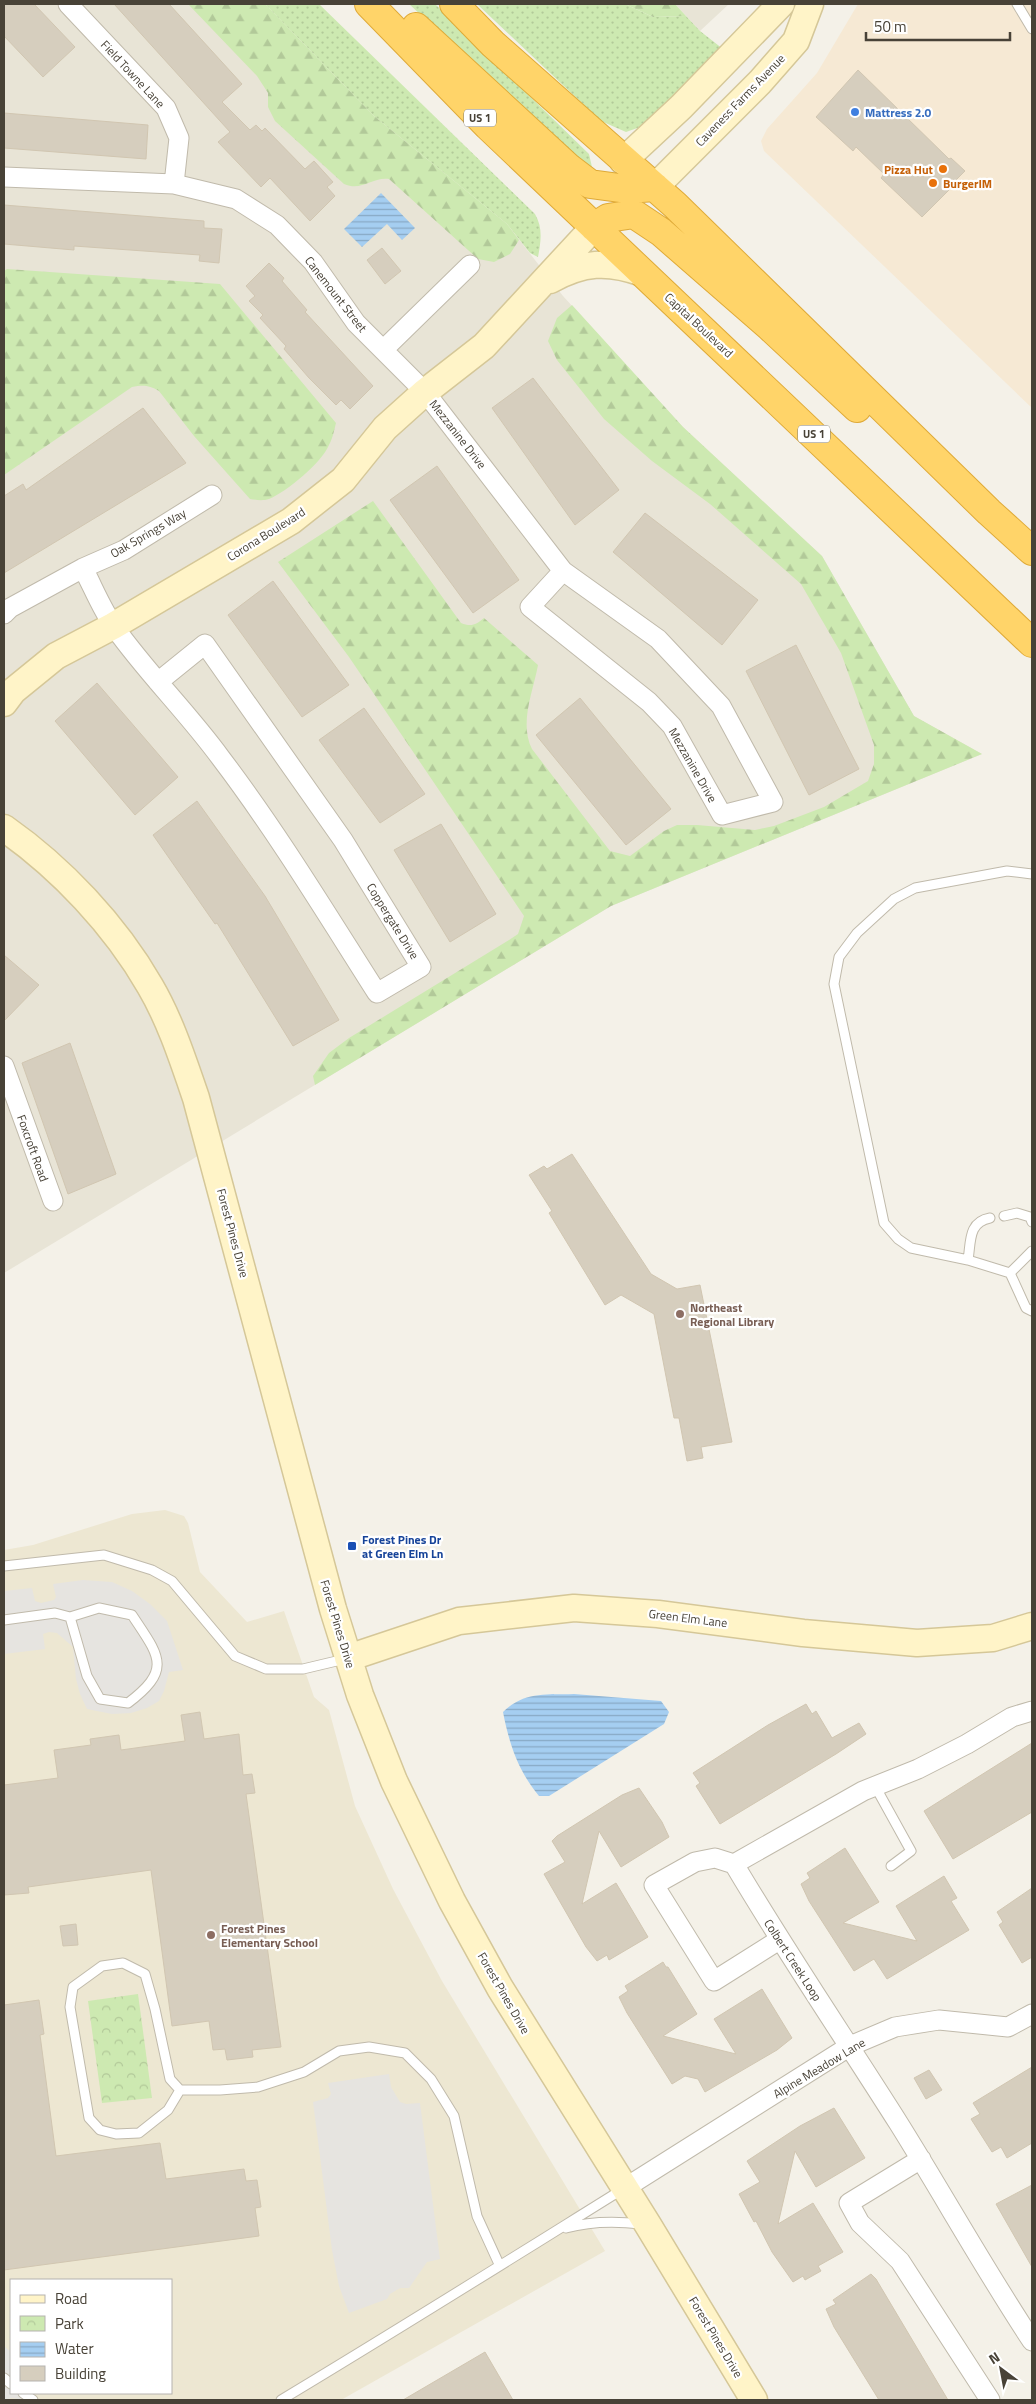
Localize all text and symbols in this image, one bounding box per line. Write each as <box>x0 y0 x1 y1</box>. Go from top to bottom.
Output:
scale bar <box>866 10 1010 42</box>
text: 50 m <box>874 15 907 38</box>
street label: Field Towne Lane <box>96 36 170 112</box>
street label: Caveness Farms Avenue <box>691 49 789 151</box>
place label: Mattress 2.0 <box>865 103 932 122</box>
marker: Mattress 2.0 <box>849 106 861 118</box>
road number: US 1 <box>464 110 496 126</box>
place label: Pizza Hut <box>884 160 934 179</box>
marker: Pizza Hut <box>937 163 949 175</box>
place label: BurgerIM <box>943 174 992 193</box>
marker: BurgerIM <box>927 177 939 189</box>
street label: Canemount Street <box>300 252 372 337</box>
street label: Capital Boulevard <box>660 288 738 362</box>
street label: Mezzanine Drive <box>425 395 491 473</box>
road number: US 1 <box>798 426 830 442</box>
street label: Corona Boulevard <box>223 502 309 566</box>
street label: Oak Springs Way <box>106 503 190 562</box>
street label: Mezzanine Drive <box>664 724 722 806</box>
street label: Coppergate Drive <box>362 879 424 963</box>
street label: Foxcroft Road <box>12 1112 54 1184</box>
street label: Forest Pines Drive <box>212 1186 254 1280</box>
place label: Northeast Regional Library <box>690 1298 774 1331</box>
marker: Northeast Regional Library <box>674 1308 686 1320</box>
place label: Forest Pines Dr at Green Elm Ln <box>362 1530 443 1563</box>
marker: Forest Pines Dr at Green Elm Ln <box>346 1540 358 1552</box>
street label: Forest Pines Drive <box>316 1577 360 1671</box>
street label: Green Elm Lane <box>648 1604 728 1632</box>
street label: Colbert Creek Loop <box>759 1915 827 2005</box>
place label: Forest Pines Elementary School <box>221 1919 318 1952</box>
marker: Forest Pines Elementary School <box>205 1929 217 1941</box>
street label: Forest Pines Drive <box>473 1949 535 2037</box>
street label: Alpine Meadow Lane <box>769 2033 869 2103</box>
legend <box>10 2279 172 2394</box>
text: Road <box>55 2287 87 2310</box>
street label: Forest Pines Drive <box>684 2293 748 2381</box>
text: Park <box>55 2312 84 2335</box>
text: Water <box>55 2337 94 2360</box>
north arrow <box>976 2344 1026 2394</box>
text: N <box>984 2346 1004 2369</box>
text: Building <box>55 2362 106 2385</box>

